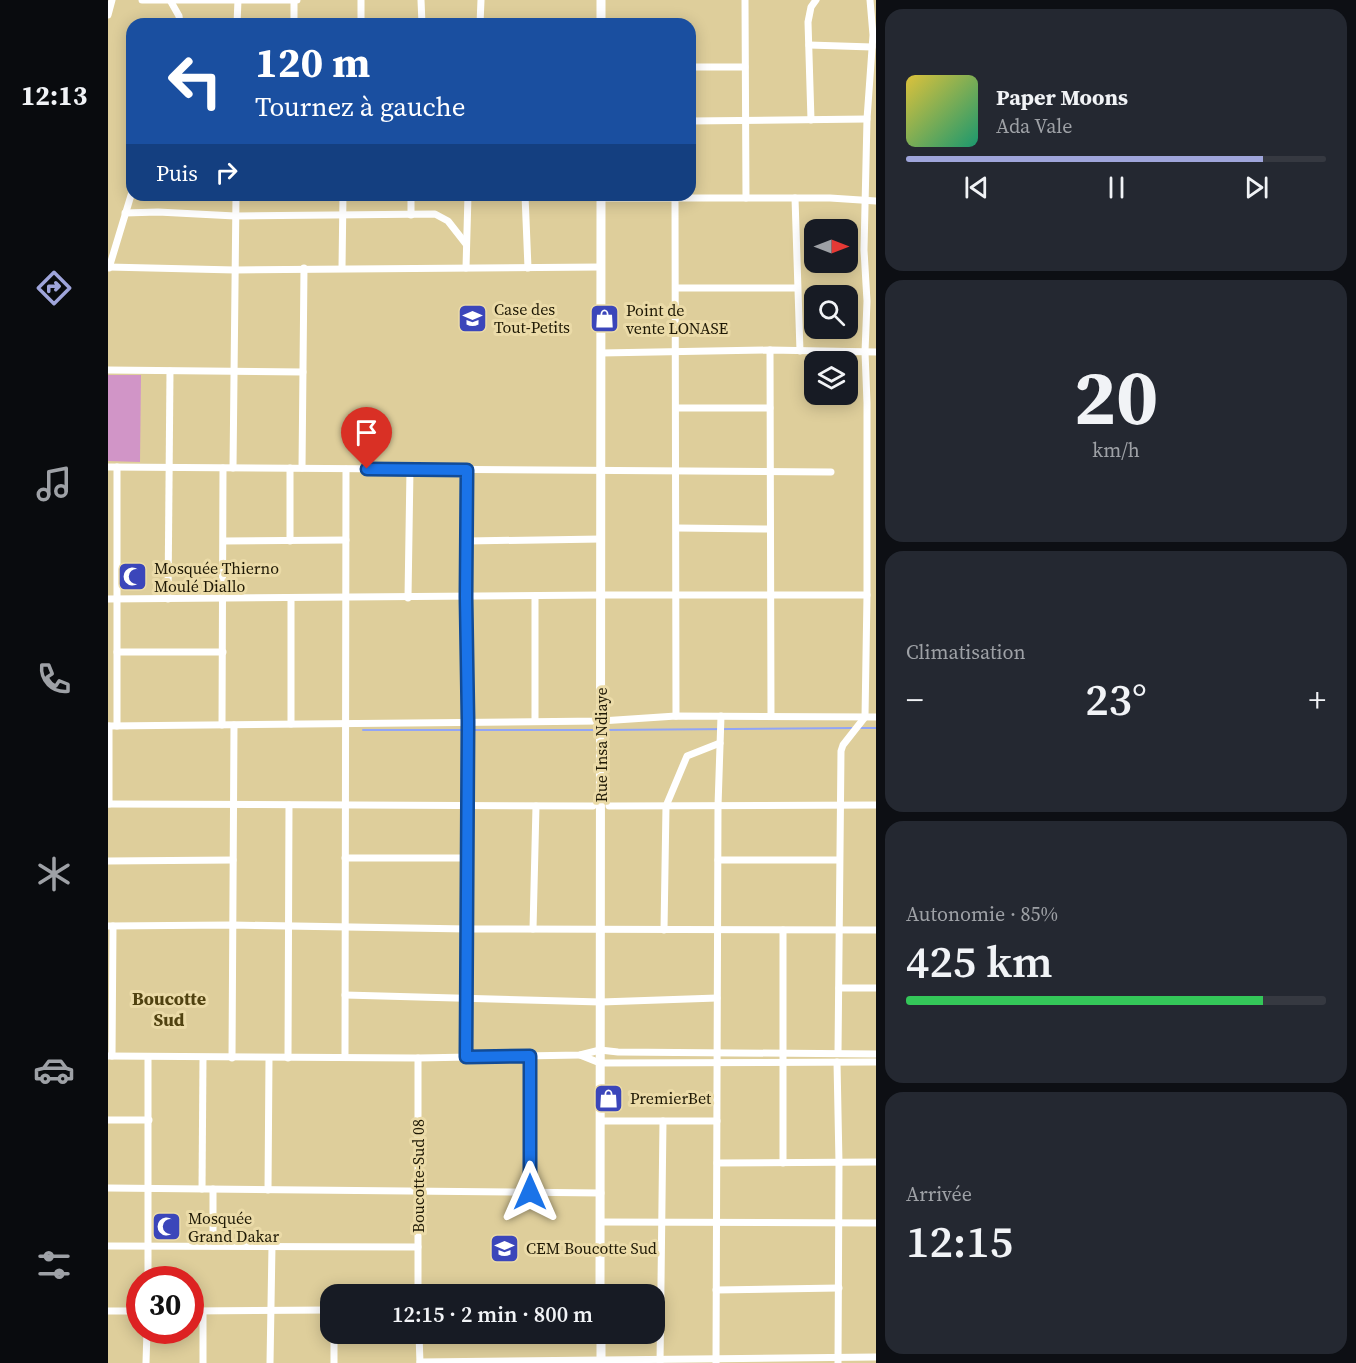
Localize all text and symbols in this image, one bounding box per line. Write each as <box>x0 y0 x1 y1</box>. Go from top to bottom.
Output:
text: 120 m <box>255 33 370 91</box>
icon: left <box>156 42 234 120</box>
text: 12:13 <box>21 77 87 114</box>
text: Paper Moons <box>996 82 1128 112</box>
text: Tournez à gauche <box>255 88 465 125</box>
text: Ada Vale <box>996 112 1072 140</box>
icon: right <box>210 156 243 189</box>
text: Puis <box>156 158 198 188</box>
icon: previous <box>960 171 993 204</box>
icon: pause <box>1100 171 1133 204</box>
icon: next <box>1240 171 1273 204</box>
north arrow <box>804 219 858 273</box>
map controls <box>804 219 858 405</box>
icon: directions <box>33 267 75 309</box>
button: search <box>804 285 858 339</box>
place label: Case des Tout-Petits <box>494 298 570 338</box>
place label: Point de vente LONASE <box>626 299 729 339</box>
school or university icon: Case des Tout-Petits <box>457 302 489 334</box>
shop icon: Point de vente LONASE <box>589 303 621 335</box>
text: 20 <box>1074 343 1158 450</box>
button: layers <box>804 351 858 405</box>
pin <box>341 407 392 469</box>
icon: arrive <box>350 416 383 449</box>
text: km/h <box>1092 436 1140 464</box>
icon: music <box>33 463 75 505</box>
place label: Mosquée Thierno Moulé Diallo <box>154 557 279 597</box>
mosque icon: Mosquée Thierno Moulé Diallo <box>117 561 149 593</box>
text: Climatisation <box>906 638 1026 666</box>
icon: phone <box>33 658 75 700</box>
text: 23° <box>1085 668 1147 730</box>
text: − <box>906 677 924 722</box>
text: + <box>1309 677 1326 722</box>
street label: Rue Insa Ndiaye <box>590 687 612 803</box>
icon: climate <box>33 853 75 895</box>
text: Autonomie · 85% <box>906 900 1058 928</box>
text: 425 km <box>906 930 1053 992</box>
district label: Boucotte Sud <box>132 986 206 1032</box>
icon: car <box>33 1049 75 1091</box>
shop icon: PremierBet <box>593 1082 625 1114</box>
place label: PremierBet <box>630 1087 712 1109</box>
street label: Boucotte-Sud 08 <box>407 1119 429 1233</box>
position arrow <box>498 1160 562 1224</box>
text: Arrivée <box>906 1180 972 1208</box>
place label: Mosquée Grand Dakar <box>188 1207 279 1247</box>
text: 12:15 <box>906 1210 1013 1272</box>
mosque icon: Mosquée Grand Dakar <box>151 1211 183 1243</box>
school or university icon: CEM Boucotte Sud <box>489 1232 521 1264</box>
place label: CEM Boucotte Sud <box>526 1237 657 1259</box>
icon: filters <box>33 1244 75 1286</box>
speed limit sign: 30 <box>126 1266 204 1344</box>
text: 12:15 · 2 min · 800 m <box>392 1299 593 1329</box>

